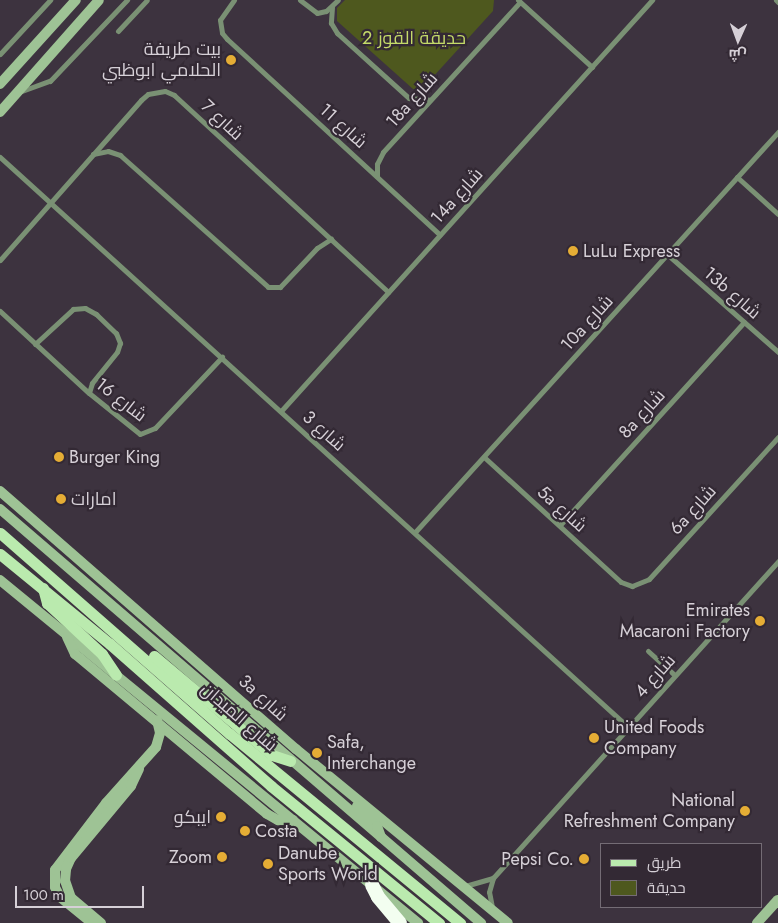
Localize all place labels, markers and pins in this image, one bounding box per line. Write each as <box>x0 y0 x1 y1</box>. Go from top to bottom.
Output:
place label: بيت طريفة الحلامي ابوظبي <box>102 39 221 82</box>
marker: بيت طريفة الحلامي ابوظبي <box>225 54 237 66</box>
place label: LuLu Express <box>583 240 680 262</box>
marker: LuLu Express <box>567 245 579 257</box>
place label: Burger King <box>69 446 160 468</box>
marker: Burger King <box>53 451 65 463</box>
place label: امارات <box>71 488 117 510</box>
marker: امارات <box>55 493 67 505</box>
place label: Emirates Macaroni Factory <box>620 600 750 642</box>
marker: Emirates Macaroni Factory <box>754 615 766 627</box>
place label: United Foods Company <box>604 717 704 760</box>
place label: Safa, Interchange <box>327 732 416 774</box>
marker: United Foods Company <box>588 732 600 744</box>
marker: Safa, Interchange <box>311 747 323 759</box>
place label: National Refreshment Company <box>564 790 735 832</box>
marker: National Refreshment Company <box>739 805 751 817</box>
place label: ايبكو <box>174 806 211 828</box>
marker: ايبكو <box>215 811 227 823</box>
place label: Costa <box>255 820 297 842</box>
marker: Costa <box>239 825 251 837</box>
place label: Danube Sports World <box>278 843 378 886</box>
place label: Zoom <box>169 846 212 868</box>
place label: Pepsi Co. <box>501 848 574 870</box>
marker: Zoom <box>216 851 228 863</box>
marker: Pepsi Co. <box>578 853 590 865</box>
marker: Danube Sports World <box>262 858 274 870</box>

